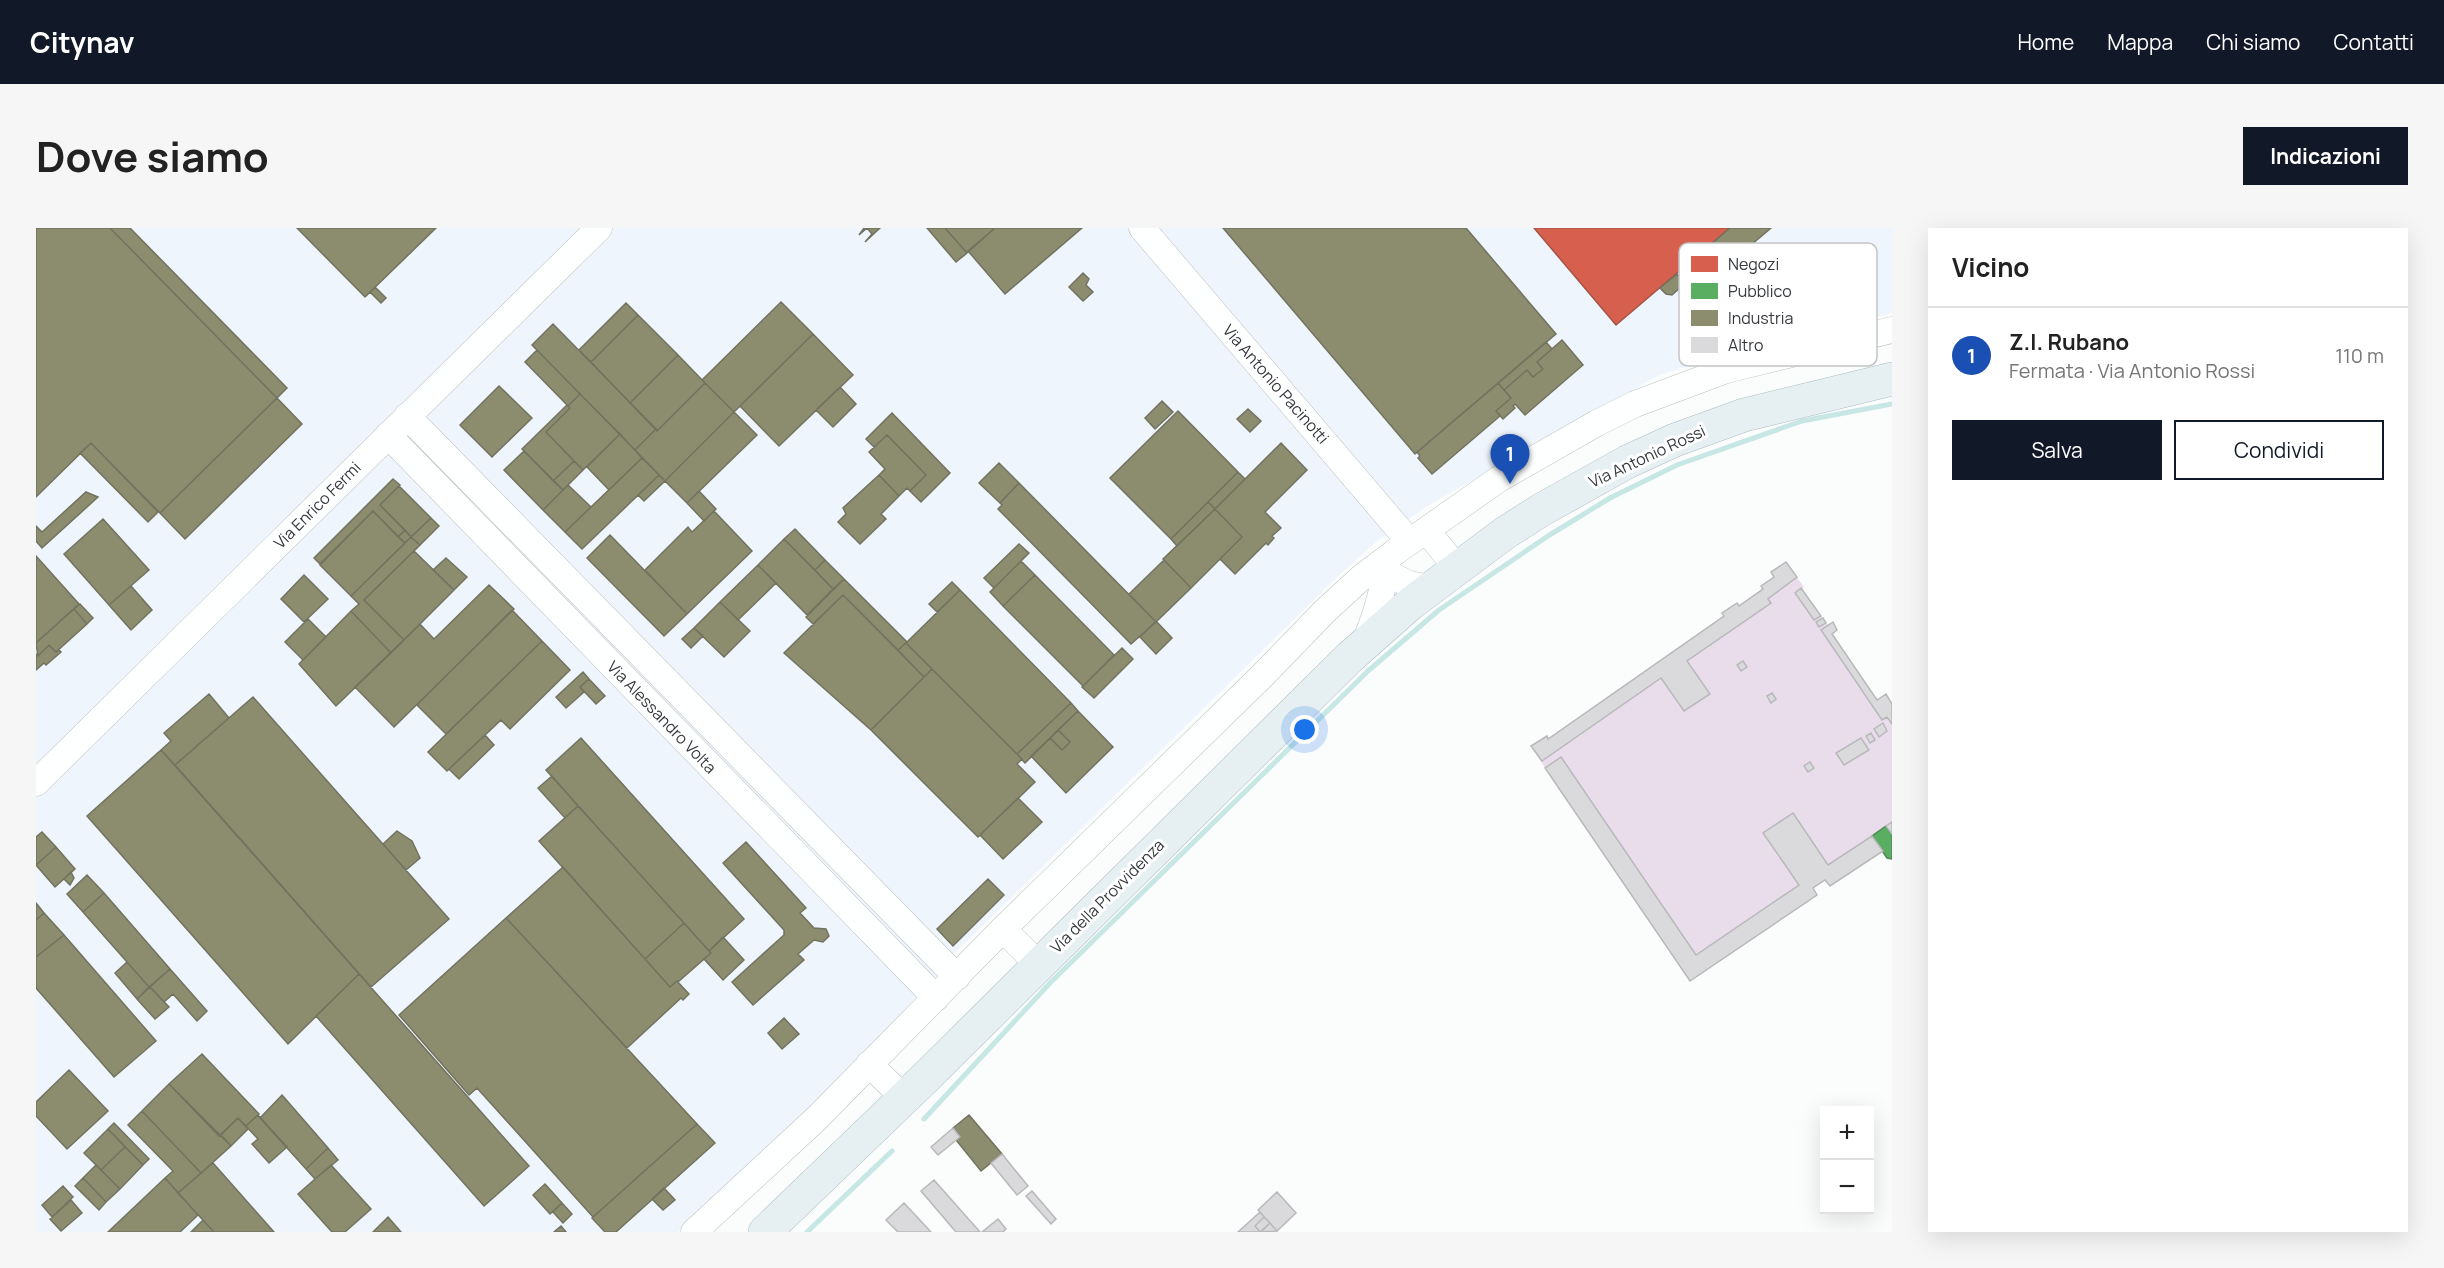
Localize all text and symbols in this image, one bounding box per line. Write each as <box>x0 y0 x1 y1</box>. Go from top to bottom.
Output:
text: Citynav <box>30 23 134 61</box>
text: Home <box>2017 28 2074 56</box>
text: Mappa <box>2107 28 2173 56</box>
text: Chi siamo <box>2206 28 2301 56</box>
text: Contatti <box>2334 28 2414 56</box>
text: Dove siamo <box>36 127 269 185</box>
button: Indicazioni <box>2243 127 2408 185</box>
legend <box>1679 243 1877 366</box>
text: Vicino <box>1952 249 2029 285</box>
text: Negozi <box>1728 253 1779 275</box>
text: Pubblico <box>1728 280 1792 302</box>
text: Industria <box>1728 307 1793 329</box>
street label: Via Antonio Pacinotti <box>1218 320 1334 448</box>
text: Z.I. Rubano <box>2009 327 2129 357</box>
text: Altro <box>1728 334 1763 356</box>
text: 1 <box>1967 342 1976 369</box>
text: 110 m <box>2335 342 2384 369</box>
text: Fermata · Via Antonio Rossi <box>2009 357 2255 384</box>
street label: Via Antonio Rossi <box>1585 419 1709 493</box>
button: Salva <box>1952 420 2162 480</box>
button: Condividi <box>2174 420 2384 480</box>
pin: 1 <box>1490 434 1530 484</box>
street label: Via Enrico Fermi <box>269 457 365 553</box>
street label: Via Alessandro Volta <box>603 656 721 778</box>
your location <box>1290 715 1319 744</box>
street label: Via della Provvidenza <box>1045 834 1169 958</box>
map controls <box>1820 1106 1874 1214</box>
button: + <box>1820 1106 1874 1160</box>
button: − <box>1820 1160 1874 1214</box>

